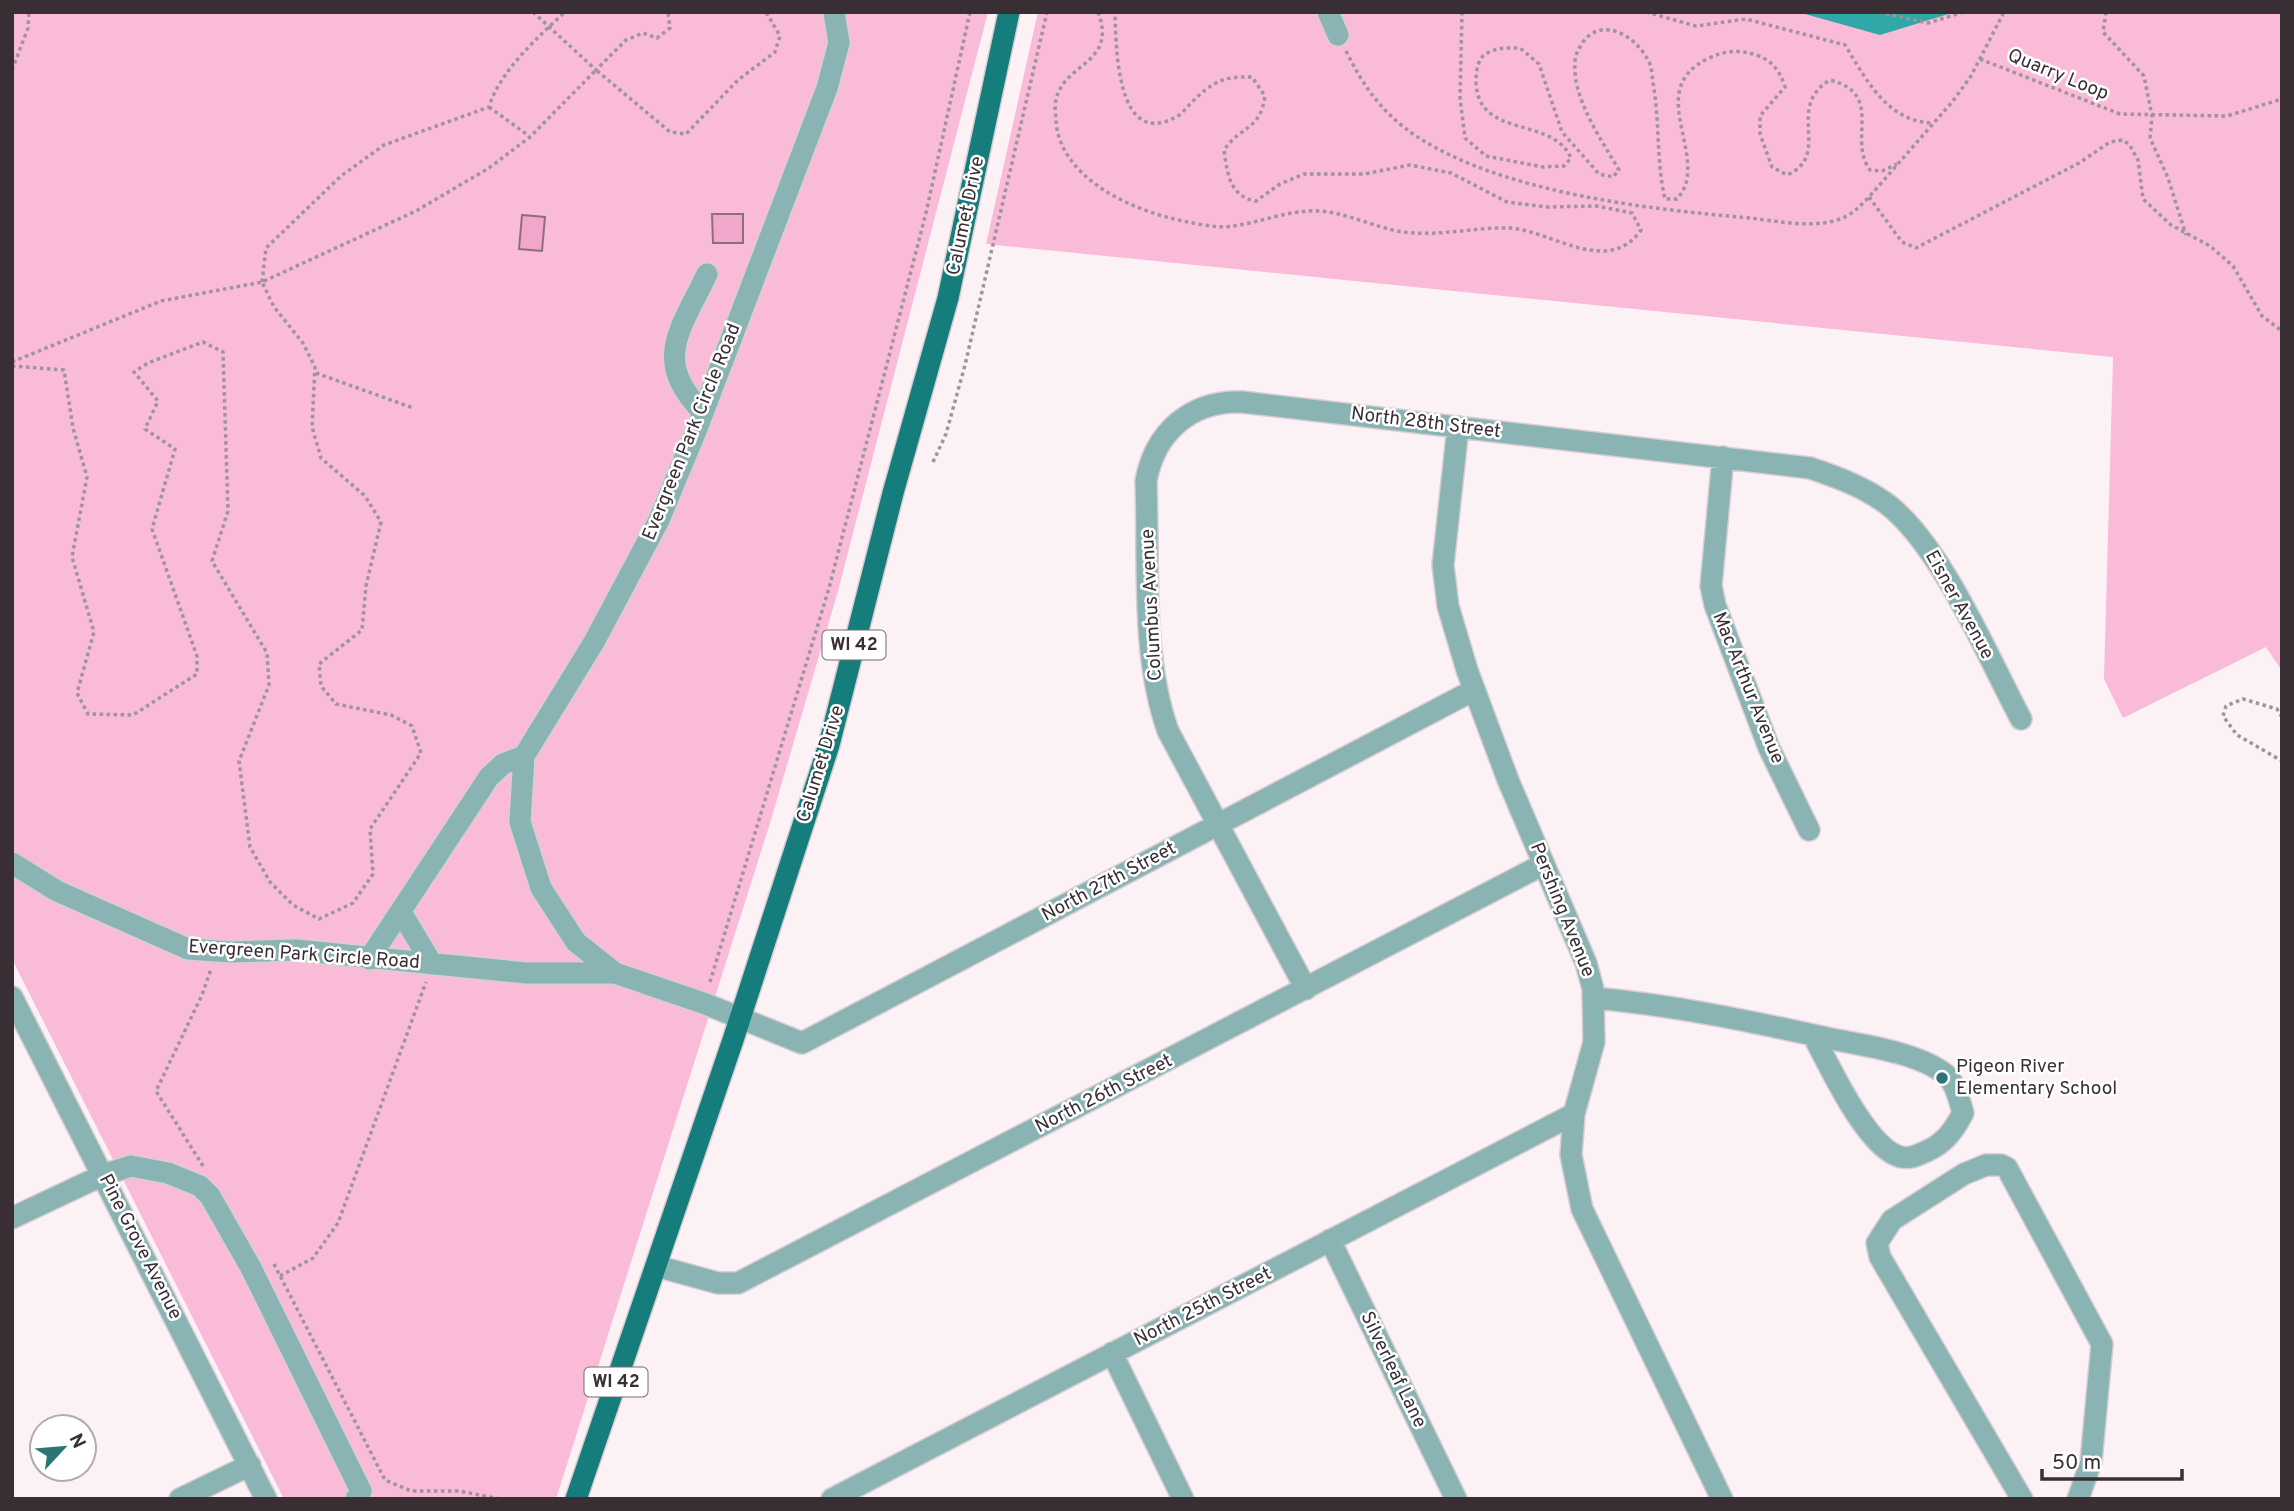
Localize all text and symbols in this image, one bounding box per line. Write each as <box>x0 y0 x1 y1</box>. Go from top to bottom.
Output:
street label: Quarry Loop <box>2004 44 2112 106</box>
street label: Calumet Drive <box>942 154 990 278</box>
street label: Evergreen Park Circle Road <box>637 320 747 544</box>
street label: North 28th Street <box>1350 402 1502 444</box>
street label: Columbus Avenue <box>1136 528 1168 682</box>
street label: Eisner Avenue <box>1919 546 1999 664</box>
street label: Mac Arthur Avenue <box>1707 609 1789 767</box>
road number: WI 42 <box>822 630 886 660</box>
street label: Calumet Drive <box>792 703 850 825</box>
street label: North 27th Street <box>1038 836 1180 928</box>
street label: Pershing Avenue <box>1524 839 1600 981</box>
street label: Evergreen Park Circle Road <box>187 935 421 975</box>
street label: North 26th Street <box>1031 1049 1177 1139</box>
place label: Pigeon River Elementary School <box>1956 1055 2117 1101</box>
marker: Pigeon River Elementary School <box>1934 1070 1950 1086</box>
street label: Pine Grove Avenue <box>93 1170 187 1324</box>
street label: North 25th Street <box>1130 1262 1276 1352</box>
street label: Silverleaf Lane <box>1354 1308 1432 1432</box>
road number: WI 42 <box>584 1367 648 1396</box>
north arrow <box>28 1413 98 1483</box>
text: N <box>63 1430 90 1453</box>
scale bar <box>2042 1438 2182 1482</box>
text: 50 m <box>2052 1450 2101 1477</box>

